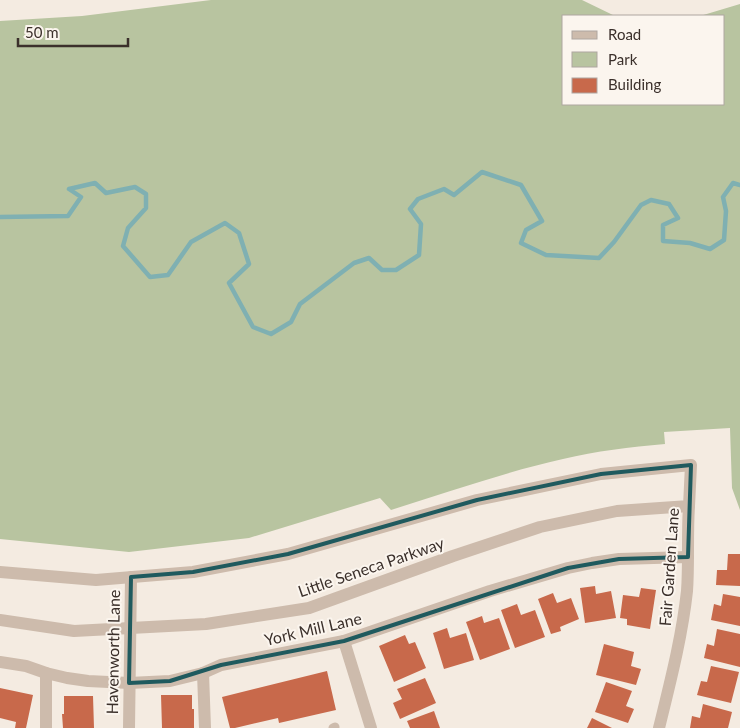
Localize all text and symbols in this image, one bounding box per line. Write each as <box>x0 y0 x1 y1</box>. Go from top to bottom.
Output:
scale bar <box>18 15 128 47</box>
legend <box>562 15 725 105</box>
text: 50 m <box>25 23 59 41</box>
text: Road <box>608 25 641 43</box>
text: Park <box>608 50 638 68</box>
text: Building <box>608 75 661 93</box>
street label: Fair Garden Lane <box>655 507 682 627</box>
street label: Little Seneca Parkway <box>295 532 447 600</box>
street label: Havenworth Lane <box>102 589 123 715</box>
street label: York Mill Lane <box>262 608 363 649</box>

